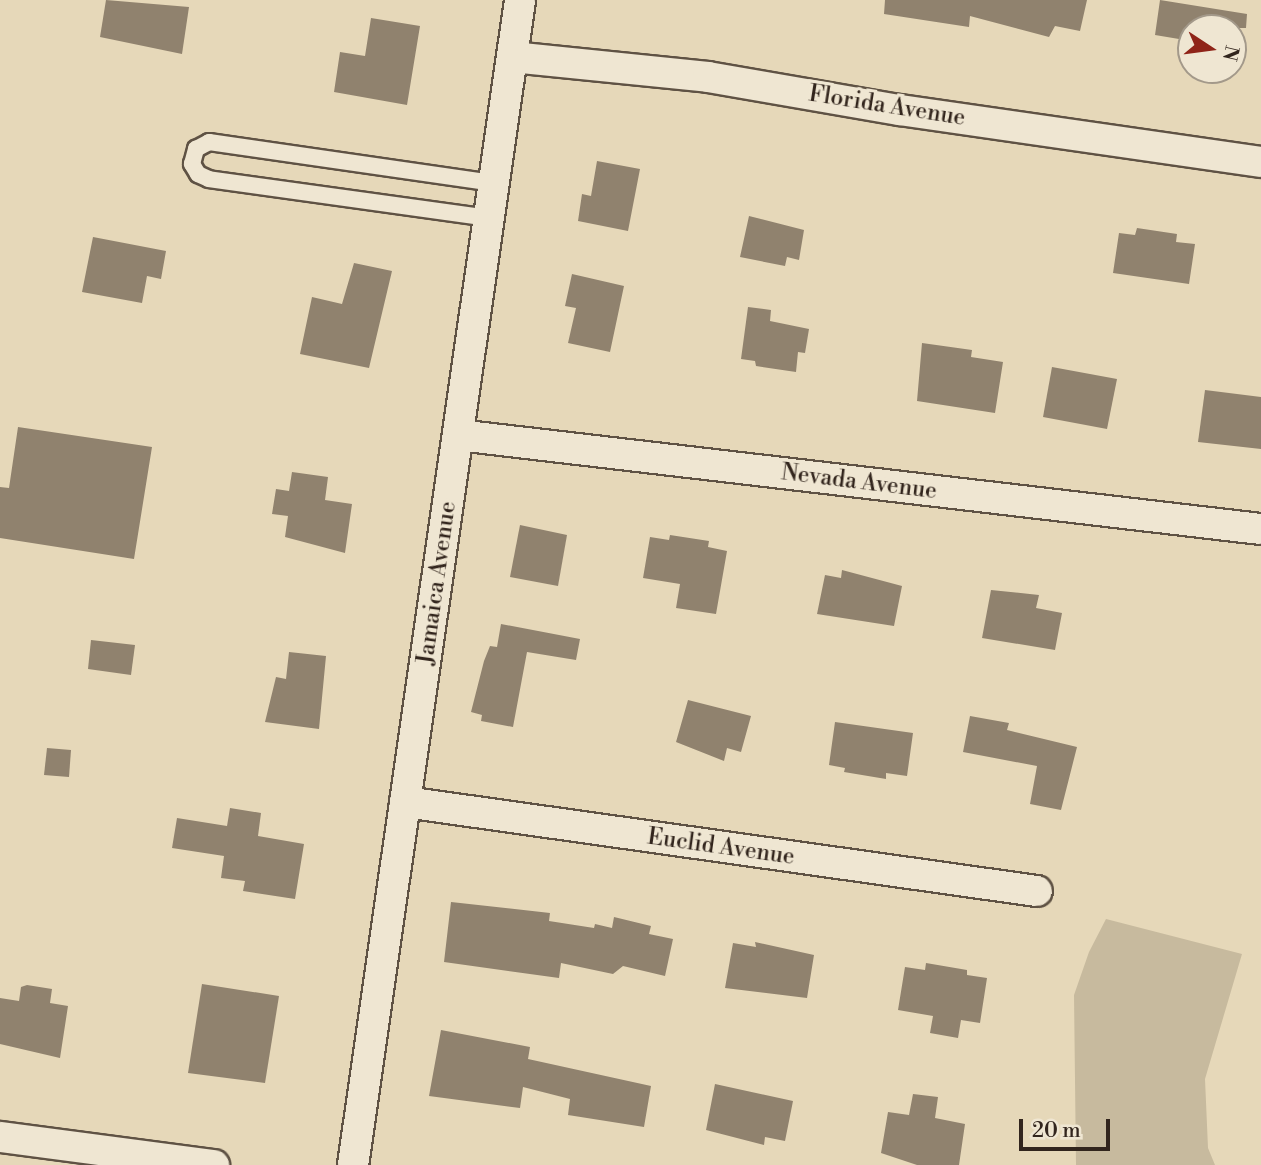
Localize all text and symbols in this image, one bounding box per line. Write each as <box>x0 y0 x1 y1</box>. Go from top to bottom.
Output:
north arrow <box>1177 14 1247 84</box>
text: N <box>1217 43 1244 63</box>
street label: Florida Avenue <box>807 80 967 132</box>
street label: Nevada Avenue <box>780 459 938 505</box>
street label: Jamaica Avenue <box>412 500 462 666</box>
street label: Euclid Avenue <box>646 823 796 871</box>
scale bar <box>1023 1106 1114 1150</box>
text: 20 m <box>1032 1118 1081 1144</box>

